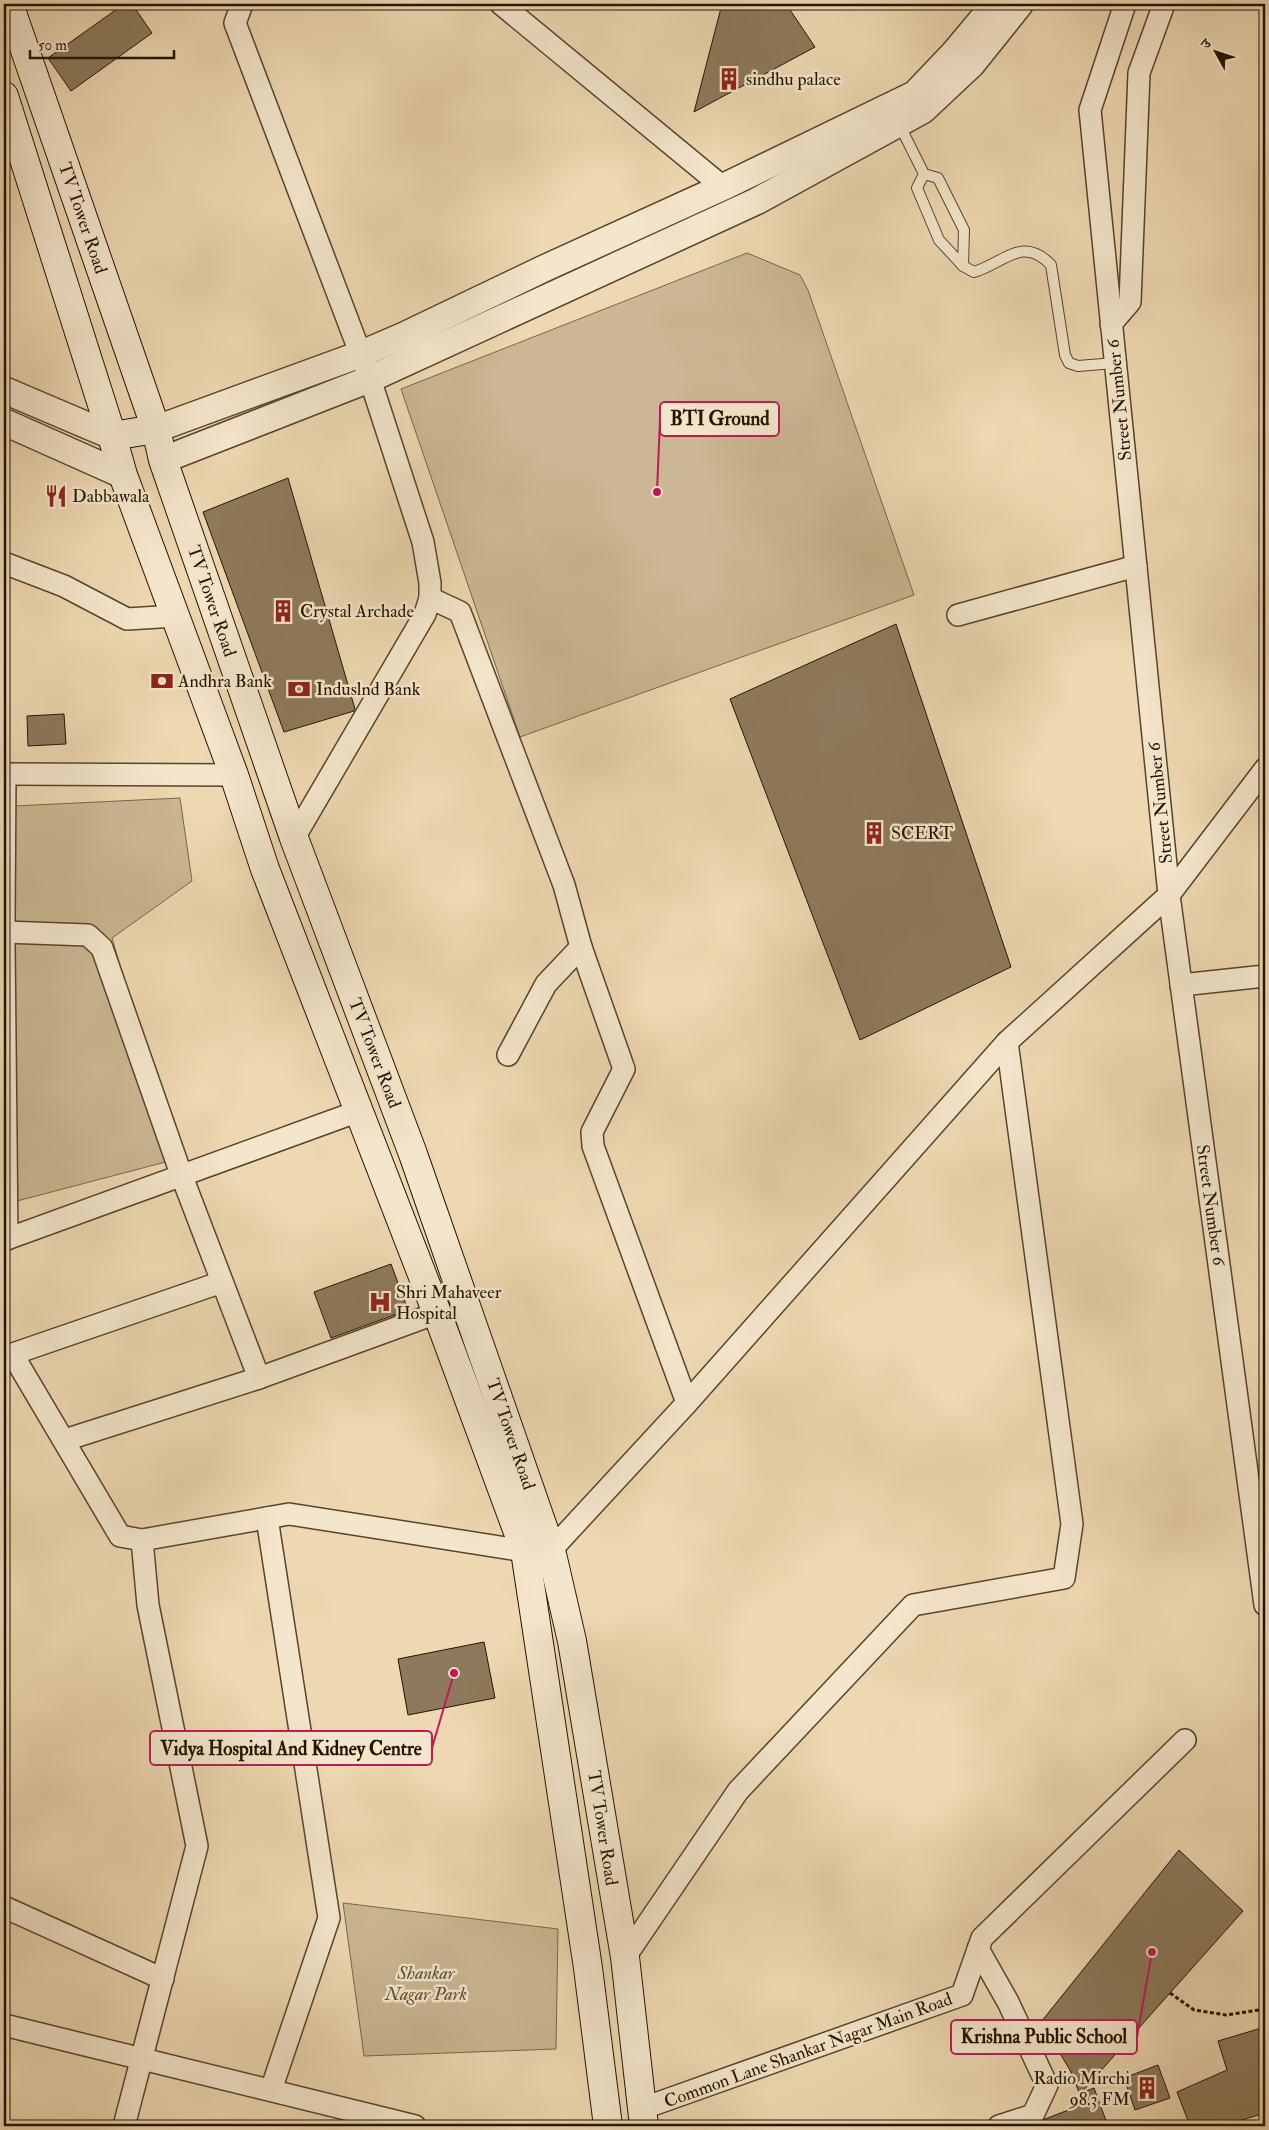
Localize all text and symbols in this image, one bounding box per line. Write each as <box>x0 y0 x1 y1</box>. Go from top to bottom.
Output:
scale bar <box>30 28 174 60</box>
north arrow <box>1192 28 1242 78</box>
text: उ <box>1197 35 1216 53</box>
text: 50 m <box>38 36 67 55</box>
building icon: sindhu palace <box>716 66 742 92</box>
place label: sindhu palace <box>746 68 841 91</box>
street label: TV Tower Road <box>53 160 112 277</box>
street label: Street Number 6 <box>1102 337 1137 462</box>
callout: BTI Ground <box>660 402 779 436</box>
text: BTI Ground <box>670 407 770 431</box>
restaurant icon: Dabbawala <box>43 483 69 509</box>
place label: Dabbawala <box>72 485 150 508</box>
street label: TV Tower Road <box>182 543 241 660</box>
building icon: Crystal Archade <box>270 598 296 624</box>
place label: Crystal Archade <box>300 600 414 623</box>
bank icon: Andhra Bank <box>149 668 175 694</box>
place label: Andhra Bank <box>177 670 272 693</box>
bank icon: Induslnd Bank <box>286 676 312 702</box>
place label: Induslnd Bank <box>316 678 421 701</box>
street label: Street Number 6 <box>1143 740 1178 865</box>
building icon: SCERT <box>861 820 887 846</box>
place label: SCERT <box>891 822 954 845</box>
street label: TV Tower Road <box>343 995 406 1112</box>
street label: Street Number 6 <box>1191 1143 1231 1268</box>
place label: Shri Mahaveer Hospital <box>396 1281 502 1325</box>
hospital icon: Shri Mahaveer Hospital <box>367 1289 393 1315</box>
street label: TV Tower Road <box>481 1376 540 1493</box>
callout: Vidya Hospital And Kidney Centre <box>150 1731 432 1765</box>
text: Vidya Hospital And Kidney Centre <box>159 1737 422 1762</box>
street label: TV Tower Road <box>582 1769 623 1887</box>
park label: Shankar Nagar Park <box>384 1962 467 2006</box>
street label: Common Lane Shankar Nagar Main Road <box>661 1987 956 2113</box>
callout: Krishna Public School <box>951 2020 1137 2054</box>
text: Krishna Public School <box>961 2025 1127 2049</box>
place label: Radio Mirchi 98.3 FM <box>1033 2067 1130 2111</box>
building icon: Radio Mirchi 98.3 FM <box>1134 2075 1160 2101</box>

